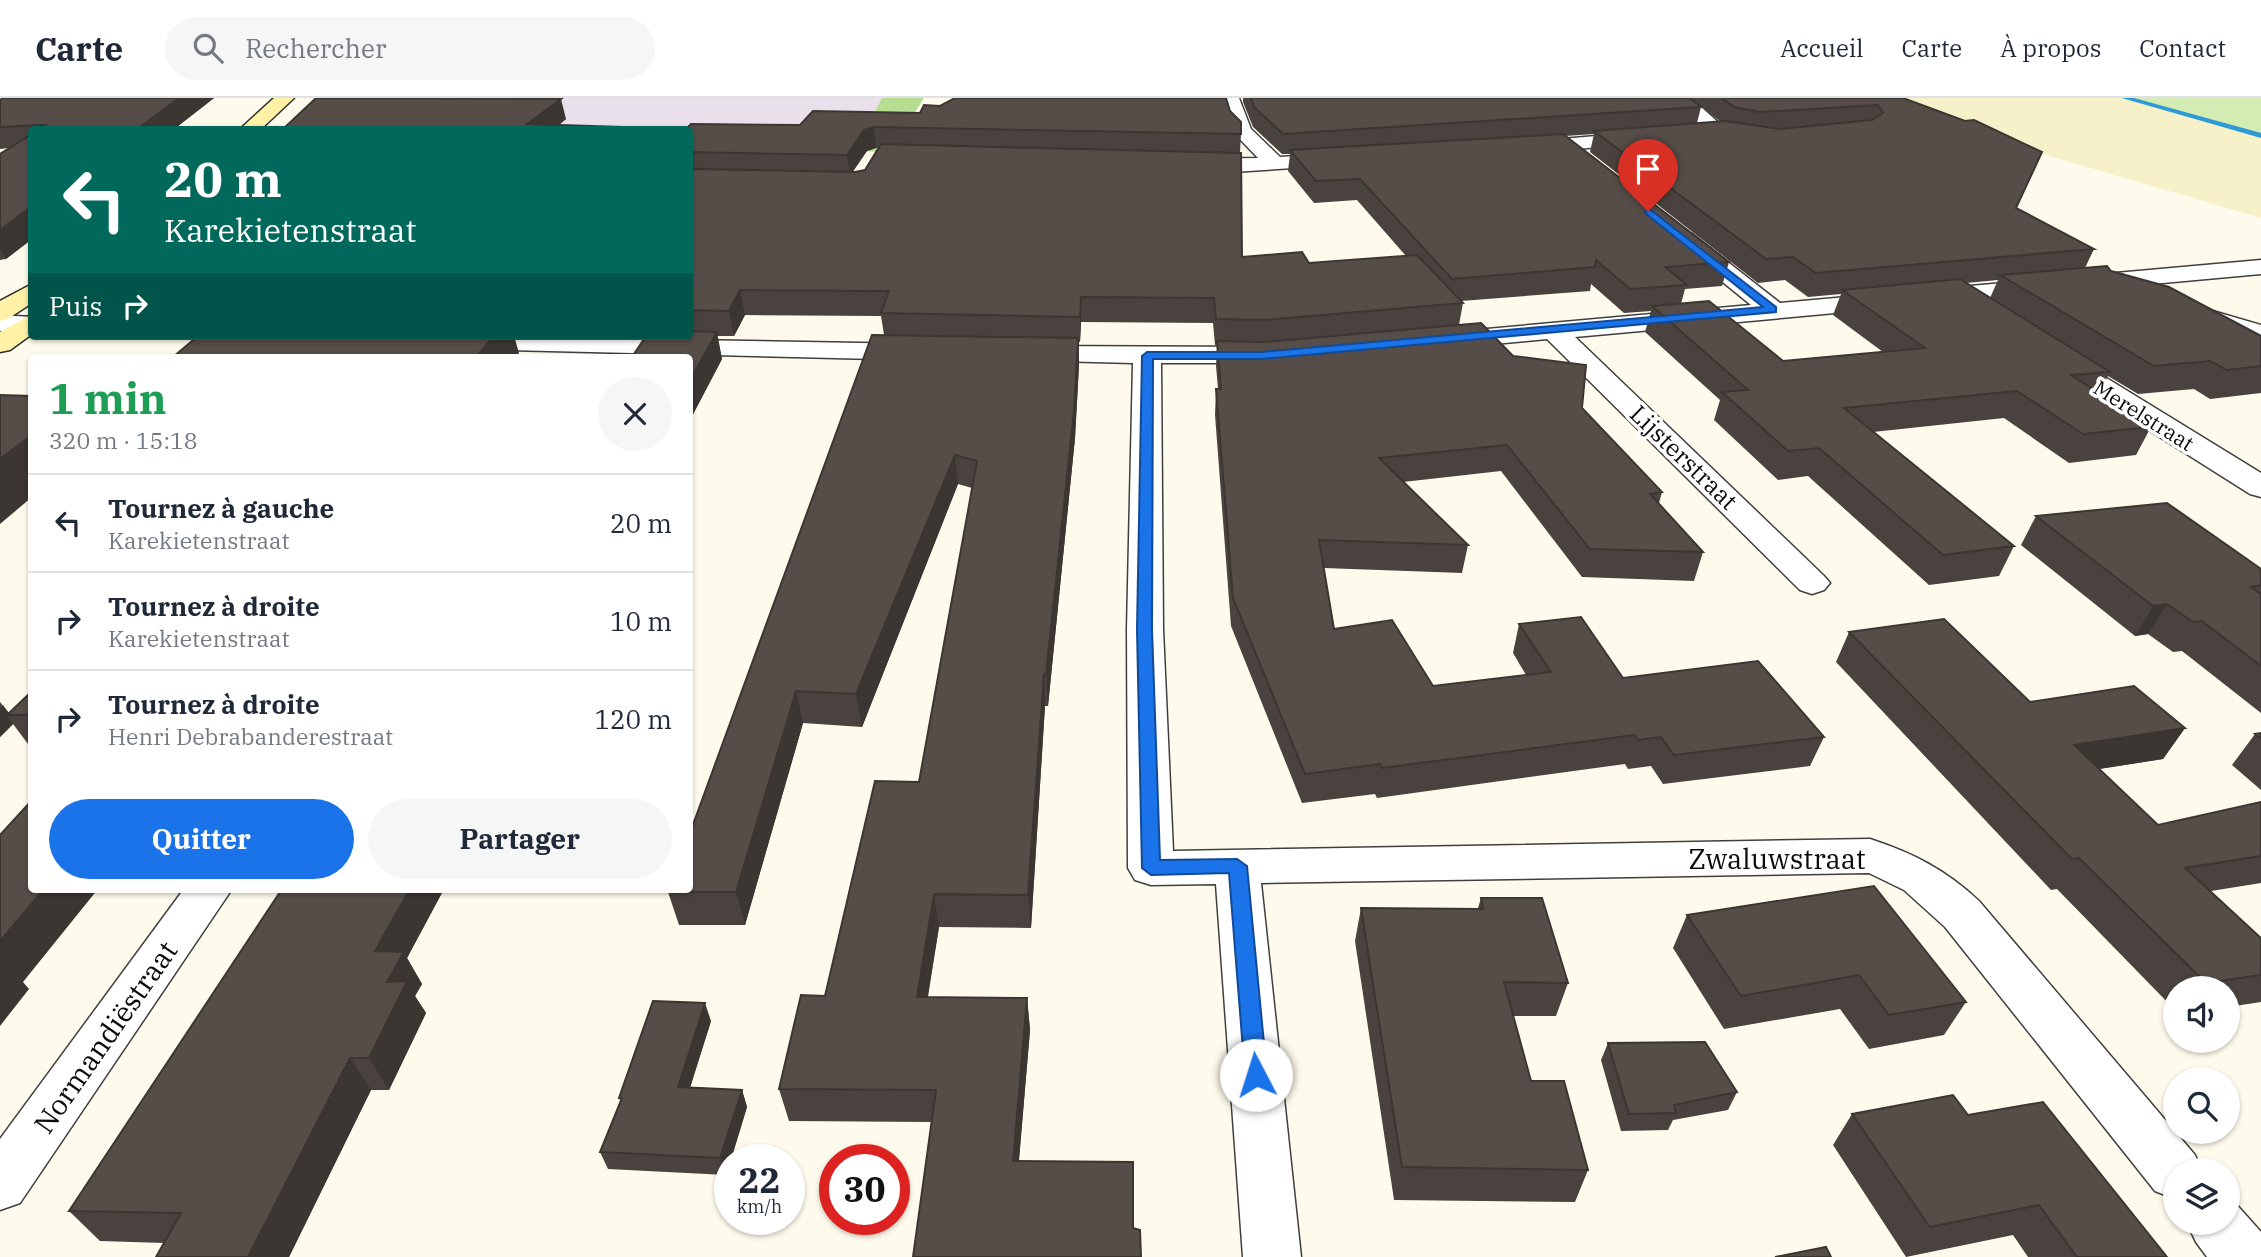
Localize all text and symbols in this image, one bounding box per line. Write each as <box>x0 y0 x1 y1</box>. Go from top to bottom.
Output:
search box <box>165 17 655 80</box>
text: Carte <box>35 27 123 70</box>
icon: search <box>189 29 227 67</box>
text: Rechercher <box>245 31 386 65</box>
text: Accueil <box>1780 32 1864 64</box>
text: Carte <box>1902 32 1962 64</box>
text: À propos <box>2000 32 2101 64</box>
text: Contact <box>2139 32 2226 64</box>
pin <box>1618 139 1678 211</box>
text: 20 m <box>164 147 282 210</box>
icon: arrive <box>1629 150 1667 188</box>
icon: left <box>49 154 140 245</box>
text: Karekietenstraat <box>164 209 417 251</box>
icon: right <box>116 287 154 325</box>
text: Puis <box>49 289 102 323</box>
text: 1 min <box>49 371 167 426</box>
street label: Merelstraat <box>2089 373 2199 457</box>
button: close <box>598 377 672 451</box>
street label: Lijsterstraat <box>1623 398 1745 516</box>
text: 320 m · 15:18 <box>49 425 198 455</box>
text: Tournez à gauche <box>108 491 334 525</box>
icon: left <box>49 504 87 542</box>
text: 20 m <box>610 506 672 540</box>
text: Karekietenstraat <box>108 525 290 555</box>
text: Tournez à droite <box>108 589 320 623</box>
icon: right <box>49 602 87 640</box>
text: 10 m <box>610 604 672 638</box>
text: Karekietenstraat <box>108 623 290 653</box>
text: Tournez à droite <box>108 687 320 721</box>
icon: right <box>49 700 87 738</box>
text: 120 m <box>594 702 672 736</box>
text: Henri Debrabanderestraat <box>108 721 393 751</box>
button: Quitter <box>49 799 354 879</box>
button: Partager <box>368 799 672 879</box>
street label: Zwaluwstraat <box>1688 840 1866 877</box>
street label: Normandiëstraat <box>25 934 185 1140</box>
map controls <box>2163 976 2240 1235</box>
button: sound <box>2163 976 2240 1053</box>
position arrow <box>1219 1038 1293 1112</box>
button: search <box>2163 1067 2240 1144</box>
speed limit sign: 30 <box>819 1144 910 1235</box>
text: 22 <box>738 1157 781 1203</box>
button: layers <box>2163 1158 2240 1235</box>
text: km/h <box>737 1195 782 1218</box>

